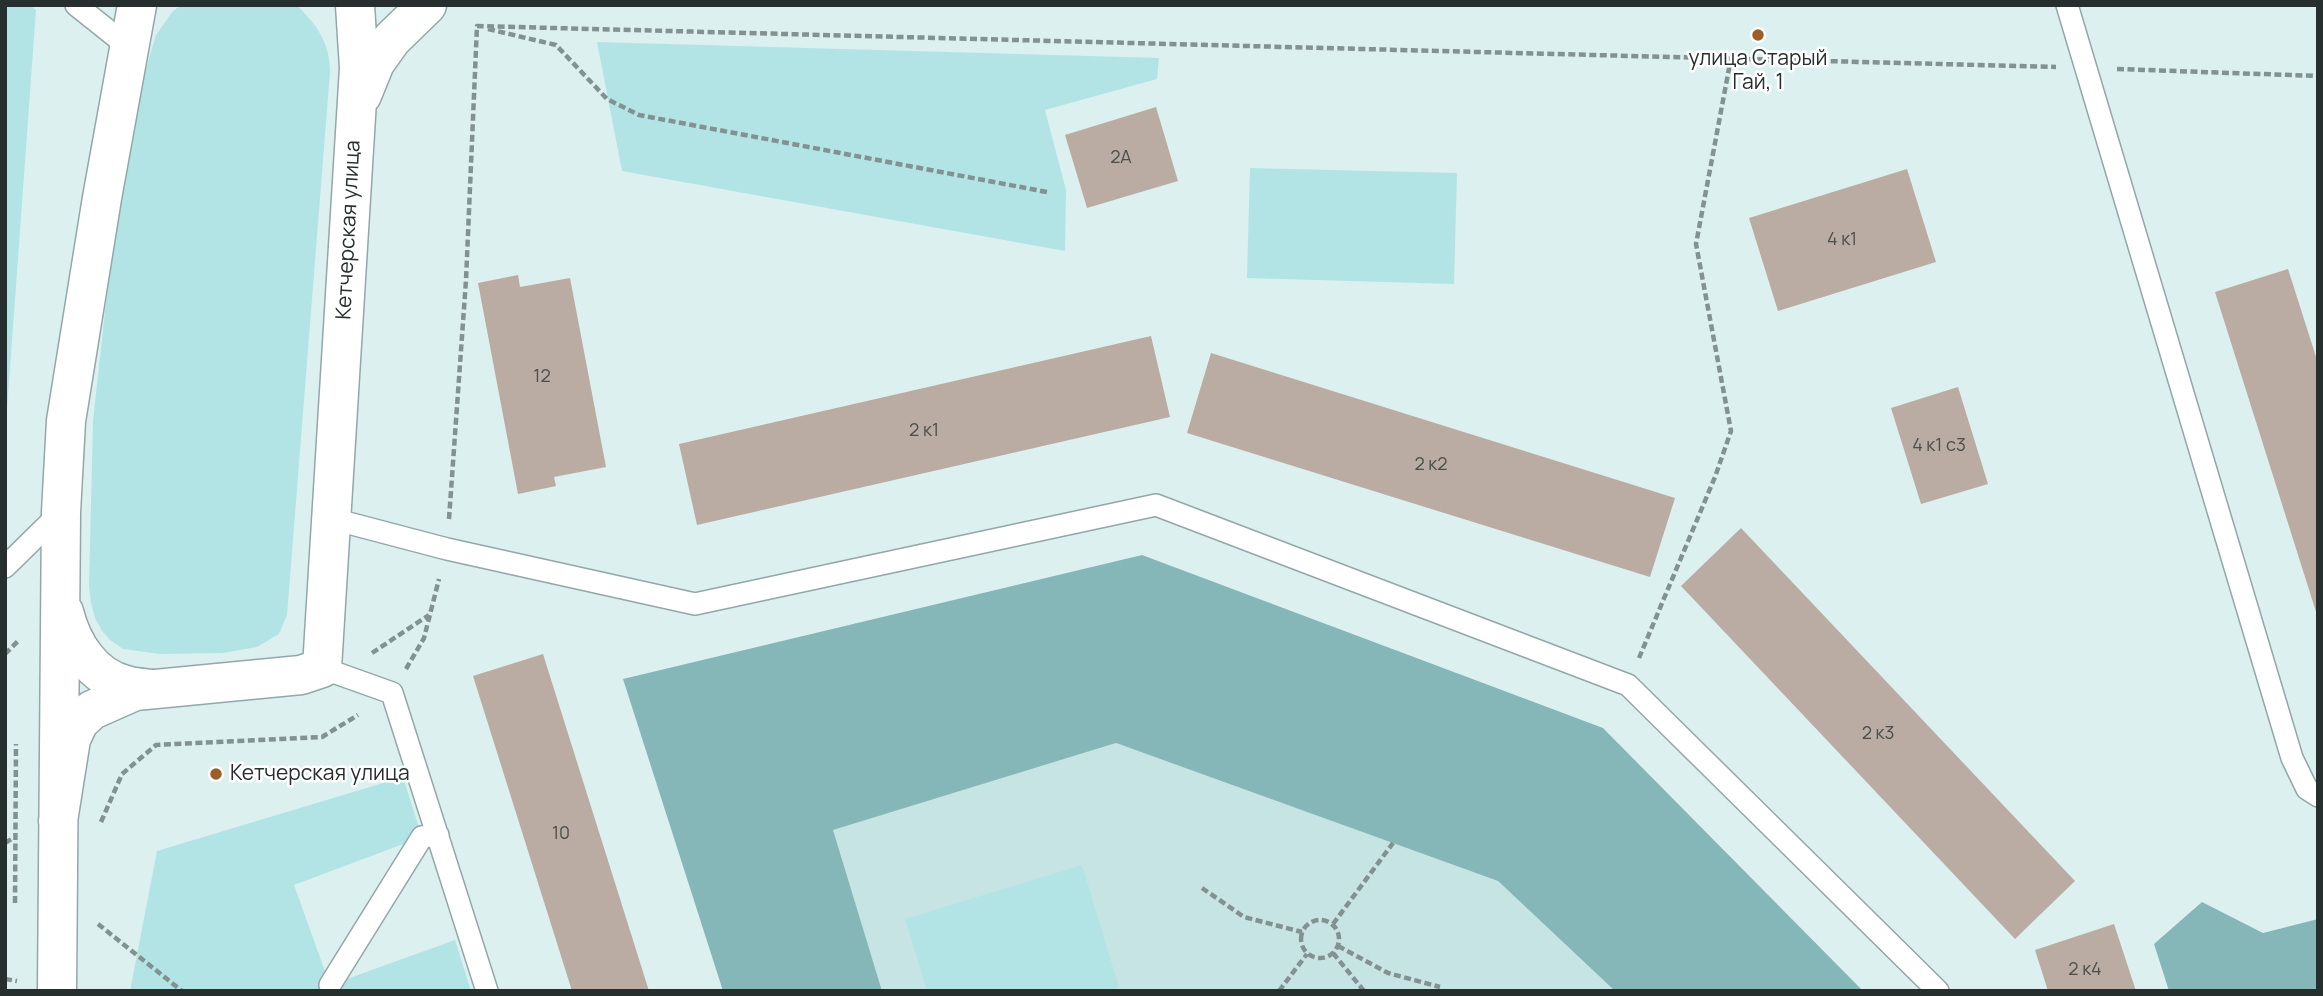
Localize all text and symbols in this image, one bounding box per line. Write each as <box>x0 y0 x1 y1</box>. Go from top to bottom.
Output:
marker: улица Старый Гай, 1 <box>1750 27 1766 43</box>
place label: улица Старый Гай, 1 <box>1689 46 1827 96</box>
street label: Кетчерская улица <box>332 140 366 320</box>
house number: 2А <box>1110 147 1132 169</box>
house number: 4 к1 <box>1827 229 1857 251</box>
house number: 12 <box>533 366 551 388</box>
house number: 2 к1 <box>909 420 939 442</box>
house number: 4 к1 с3 <box>1912 435 1966 457</box>
house number: 2 к2 <box>1414 454 1448 476</box>
house number: 2 к3 <box>1862 723 1894 745</box>
place label: Кетчерская улица <box>230 761 410 787</box>
marker: Кетчерская улица <box>208 766 224 782</box>
house number: 10 <box>552 823 570 845</box>
house number: 2 к4 <box>2068 959 2102 981</box>

